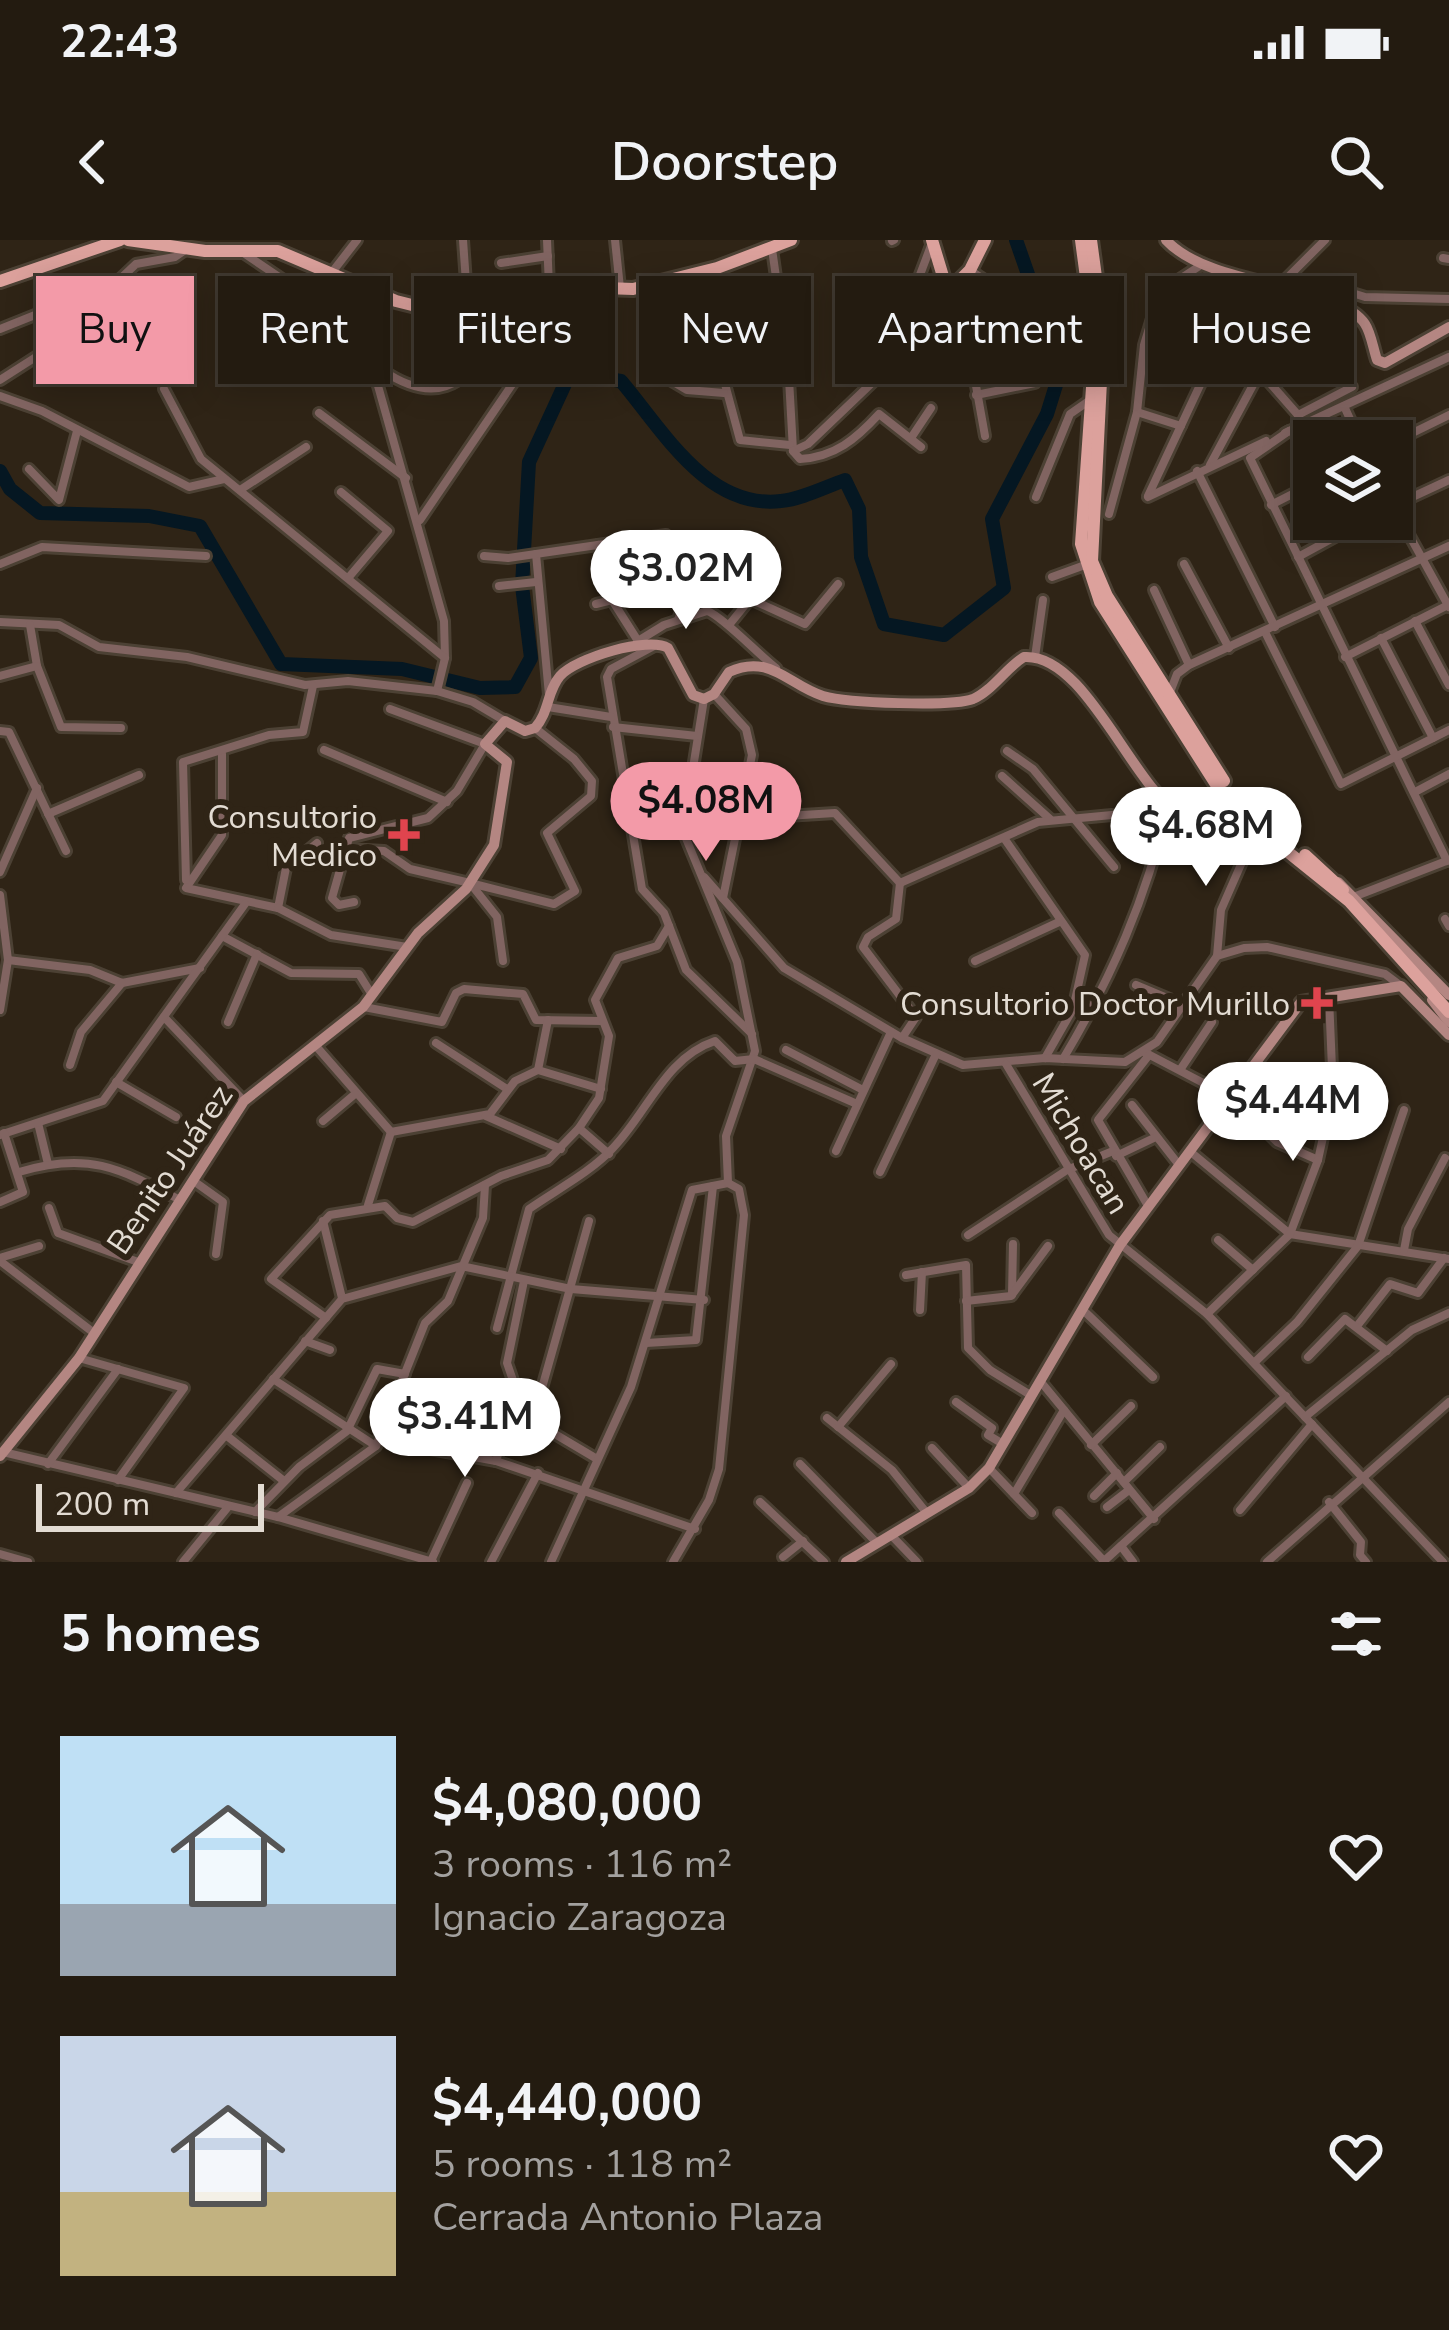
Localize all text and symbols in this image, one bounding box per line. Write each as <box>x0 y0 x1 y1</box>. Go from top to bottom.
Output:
text: 22:43 <box>60 12 179 73</box>
text: Doorstep <box>611 125 838 199</box>
icon: back <box>60 129 126 195</box>
icon: search <box>1323 129 1389 195</box>
chip: Buy <box>36 276 194 384</box>
chip: Rent <box>218 276 390 384</box>
chip: Filters <box>414 276 615 384</box>
chip: New <box>639 276 811 384</box>
chip: Apartment <box>835 276 1124 384</box>
chip: House <box>1148 276 1354 384</box>
map controls <box>1293 420 1413 540</box>
button: layers <box>1293 420 1413 540</box>
pin: $3.02M <box>588 530 784 632</box>
text: $3.02M <box>617 542 755 595</box>
pin: $4.08M <box>608 762 804 864</box>
text: $4.08M <box>637 774 775 827</box>
pin: $4.68M <box>1108 787 1304 889</box>
place label: Consultorio Medico <box>207 795 377 878</box>
text: $4.68M <box>1137 799 1275 852</box>
marker: Consultorio Medico <box>388 819 420 851</box>
place label: Consultorio Doctor Murillo <box>900 982 1290 1027</box>
marker: Consultorio Doctor Murillo <box>1301 987 1333 1019</box>
pin: $4.44M <box>1195 1062 1391 1164</box>
street label: Michoacan <box>1021 1065 1140 1223</box>
text: $4.44M <box>1224 1074 1362 1127</box>
street label: Benito Juárez <box>97 1076 244 1263</box>
pin: $3.41M <box>367 1378 563 1480</box>
text: $3.41M <box>396 1390 534 1443</box>
scale bar <box>36 1478 264 1531</box>
text: 200 m <box>54 1482 150 1527</box>
text: 5 homes <box>60 1599 261 1669</box>
icon: filters <box>1323 1601 1389 1667</box>
text: $4,080,000 <box>432 1768 702 1838</box>
icon: home <box>156 1784 300 1928</box>
icon: heart <box>1323 1823 1389 1889</box>
text: 3 rooms · 116 m² <box>432 1838 732 1891</box>
text: Ignacio Zaragoza <box>432 1891 727 1944</box>
text: $4,440,000 <box>432 2068 702 2138</box>
icon: home <box>156 2084 300 2228</box>
icon: heart <box>1323 2123 1389 2189</box>
text: 5 rooms · 118 m² <box>432 2138 732 2191</box>
text: Cerrada Antonio Plaza <box>432 2191 824 2244</box>

